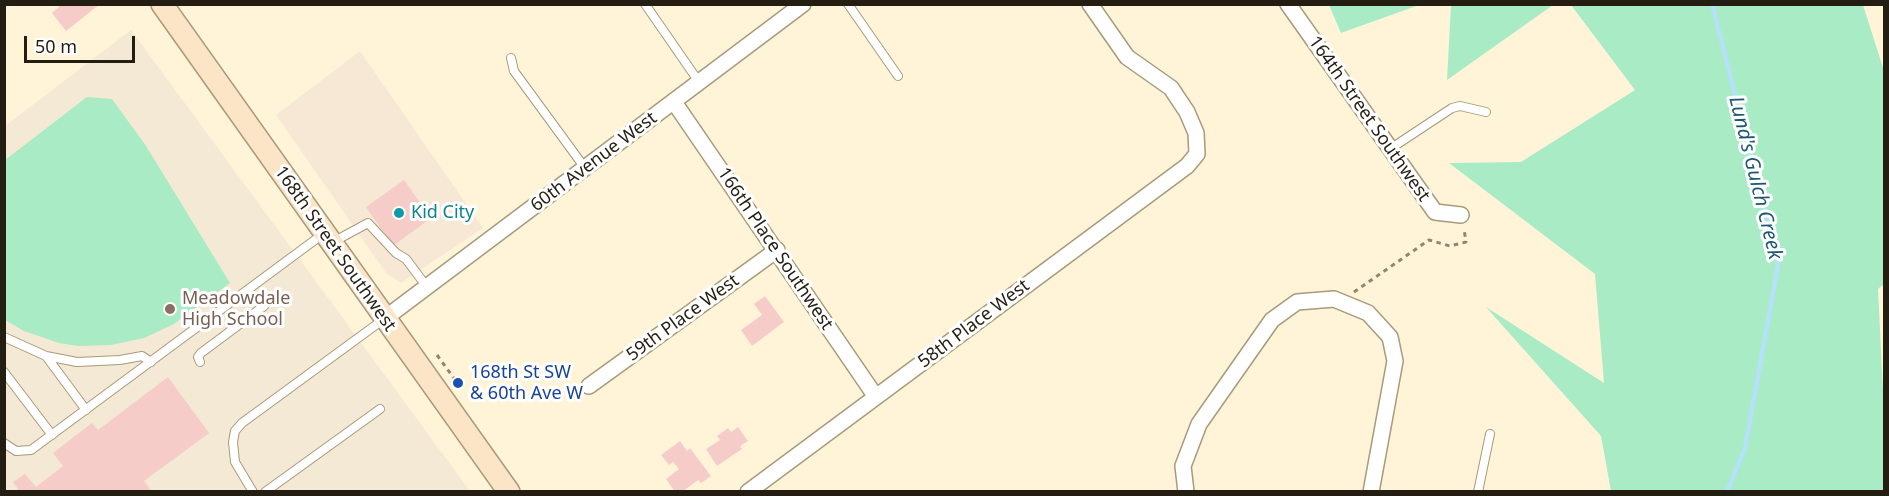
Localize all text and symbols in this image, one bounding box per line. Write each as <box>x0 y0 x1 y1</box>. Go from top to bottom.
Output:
scale bar <box>27 24 138 62</box>
street label: 164th Street Southwest <box>1304 32 1434 206</box>
text: 50 m <box>35 34 77 58</box>
water label: Lund's Gulch Creek <box>1723 94 1787 262</box>
street label: 60th Avenue West <box>527 108 661 216</box>
street label: 168th Street Southwest <box>270 162 400 336</box>
street label: 166th Place Southwest <box>713 164 837 334</box>
place label: Kid City <box>411 202 474 224</box>
marker: Kid City <box>392 206 406 220</box>
street label: 59th Place West <box>623 270 743 366</box>
street label: 58th Place West <box>914 275 1034 373</box>
place label: Meadowdale High School <box>182 288 290 330</box>
marker: Meadowdale High School <box>163 302 177 316</box>
place label: 168th St SW & 60th Ave W <box>470 362 583 404</box>
marker: 168th St SW & 60th Ave W <box>451 376 465 390</box>

